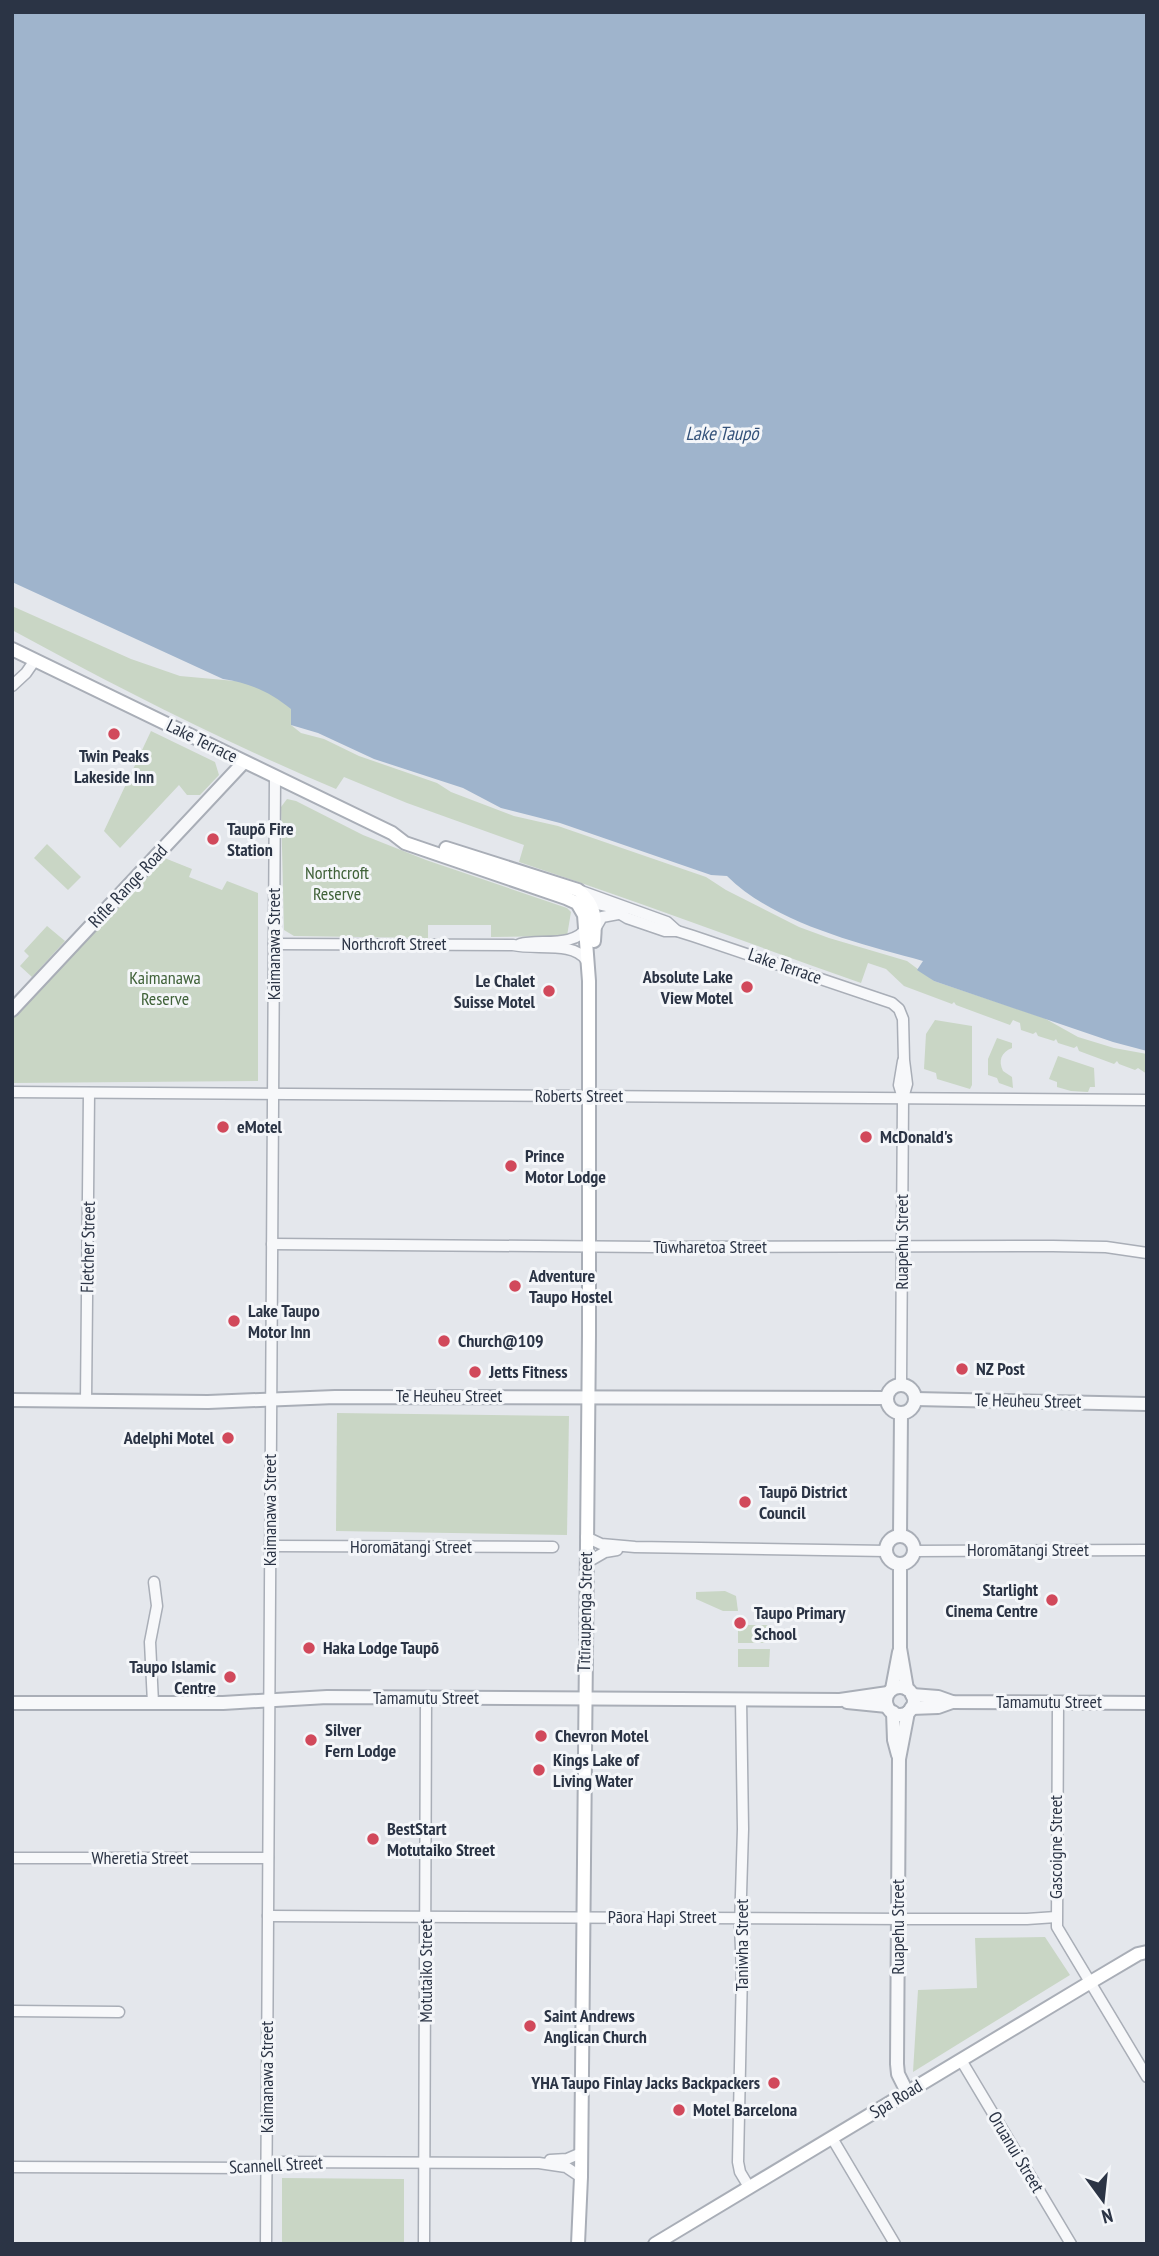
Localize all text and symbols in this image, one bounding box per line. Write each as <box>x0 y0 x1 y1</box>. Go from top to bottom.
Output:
water label: Lake Taupō <box>686 421 760 445</box>
street label: Lake Terrace <box>163 714 242 768</box>
marker: Twin Peaks Lakeside Inn <box>106 726 122 742</box>
place label: Twin Peaks Lakeside Inn <box>74 744 154 788</box>
place label: Taupō Fire Station <box>227 817 294 861</box>
marker: Taupō Fire Station <box>205 831 221 847</box>
street label: Rifle Range Road <box>83 839 172 932</box>
park label: Northcroft Reserve <box>305 861 369 905</box>
street label: Kaimanawa Street <box>262 888 285 1000</box>
street label: Northcroft Street <box>341 932 447 955</box>
street label: Lake Terrace <box>745 942 825 989</box>
place label: Absolute Lake View Motel <box>642 965 734 1009</box>
park label: Kaimanawa Reserve <box>129 966 201 1010</box>
place label: Le Chalet Suisse Motel <box>454 969 536 1013</box>
marker: Absolute Lake View Motel <box>739 979 755 995</box>
marker: Le Chalet Suisse Motel <box>541 983 557 999</box>
street label: Roberts Street <box>535 1084 623 1107</box>
place label: eMotel <box>237 1115 283 1138</box>
marker: eMotel <box>215 1119 231 1135</box>
place label: McDonald's <box>880 1125 953 1148</box>
marker: McDonald's <box>858 1129 874 1145</box>
place label: Prince Motor Lodge <box>525 1144 606 1188</box>
marker: Prince Motor Lodge <box>503 1158 519 1174</box>
street label: Ruapehu Street <box>890 1194 913 1290</box>
street label: Fletcher Street <box>75 1201 100 1293</box>
street label: Tūwharetoa Street <box>653 1235 767 1258</box>
place label: Adventure Taupo Hostel <box>528 1264 613 1308</box>
marker: Adventure Taupo Hostel <box>507 1278 523 1294</box>
place label: Lake Taupo Motor Inn <box>248 1299 320 1343</box>
marker: Lake Taupo Motor Inn <box>226 1313 242 1329</box>
place label: Church@109 <box>458 1329 544 1352</box>
marker: Church@109 <box>436 1333 452 1349</box>
place label: NZ Post <box>976 1357 1026 1380</box>
place label: Jetts Fitness <box>488 1360 567 1383</box>
marker: NZ Post <box>954 1361 970 1377</box>
marker: Jetts Fitness <box>467 1364 483 1380</box>
street label: Te Heuheu Street <box>396 1384 502 1407</box>
street label: Te Heuheu Street <box>975 1388 1082 1413</box>
place label: Adelphi Motel <box>123 1426 215 1449</box>
marker: Adelphi Motel <box>220 1430 236 1446</box>
street label: Kaimanawa Street <box>258 1454 281 1566</box>
place label: Taupō District Council <box>759 1480 848 1524</box>
marker: Taupō District Council <box>737 1494 753 1510</box>
street label: Horomātangi Street <box>350 1535 472 1558</box>
street label: Horomātangi Street <box>967 1538 1089 1561</box>
street label: Tītīraupenga Street <box>572 1552 597 1672</box>
place label: Starlight Cinema Centre <box>945 1578 1039 1622</box>
marker: Starlight Cinema Centre <box>1044 1592 1060 1608</box>
place label: Taupo Primary School <box>754 1601 846 1645</box>
marker: Taupo Primary School <box>732 1615 748 1631</box>
place label: Haka Lodge Taupō <box>323 1636 439 1659</box>
marker: Haka Lodge Taupō <box>301 1640 317 1656</box>
place label: Taupo Islamic Centre <box>129 1655 217 1699</box>
marker: Taupo Islamic Centre <box>222 1669 238 1685</box>
street label: Tamamutu Street <box>373 1686 479 1709</box>
street label: Tamamutu Street <box>996 1690 1102 1713</box>
place label: Silver Fern Lodge <box>325 1718 396 1762</box>
place label: Chevron Motel <box>555 1724 649 1747</box>
marker: Chevron Motel <box>533 1728 549 1744</box>
marker: Silver Fern Lodge <box>303 1732 319 1748</box>
place label: Kings Lake of Living Water <box>553 1748 640 1792</box>
marker: Kings Lake of Living Water <box>531 1762 547 1778</box>
street label: Gascoigne Street <box>1044 1795 1067 1899</box>
place label: BestStart Motutaiko Street <box>387 1817 496 1861</box>
marker: BestStart Motutaiko Street <box>365 1831 381 1847</box>
street label: Wheretia Street <box>92 1846 189 1869</box>
street label: Ruapehu Street <box>886 1879 909 1975</box>
street label: Taniwha Street <box>730 1899 753 1991</box>
street label: Pāora Hapi Street <box>608 1905 716 1928</box>
street label: Motutaiko Street <box>414 1919 437 2023</box>
place label: Saint Andrews Anglican Church <box>543 2004 647 2048</box>
marker: Saint Andrews Anglican Church <box>522 2018 538 2034</box>
street label: Kaimanawa Street <box>255 2021 278 2133</box>
place label: YHA Taupo Finlay Jacks Backpackers <box>530 2071 760 2094</box>
street label: Spa Road <box>865 2074 926 2123</box>
marker: YHA Taupo Finlay Jacks Backpackers <box>766 2075 782 2091</box>
place label: Motel Barcelona <box>693 2098 797 2121</box>
marker: Motel Barcelona <box>671 2102 687 2118</box>
street label: Oruanui Street <box>983 2107 1050 2197</box>
street label: Scannell Street <box>228 2151 324 2178</box>
north arrow <box>1068 2165 1138 2235</box>
text: N <box>1099 2204 1115 2229</box>

